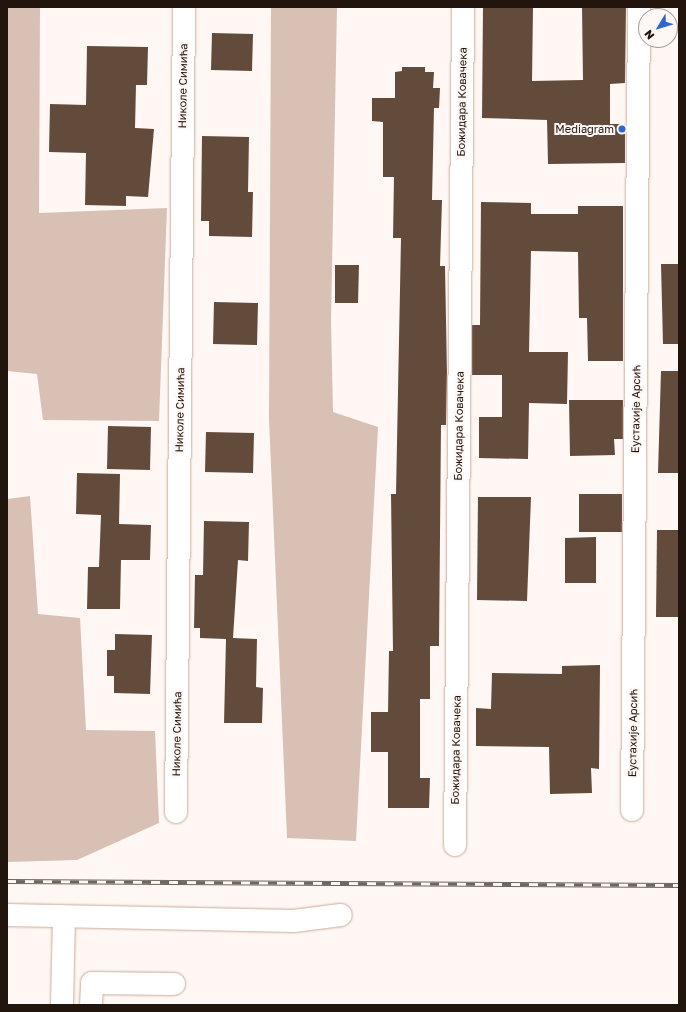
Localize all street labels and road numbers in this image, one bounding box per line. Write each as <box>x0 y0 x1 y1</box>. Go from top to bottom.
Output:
street label: Николе Симића <box>176 43 190 129</box>
street label: Божидара Ковачека <box>454 47 470 157</box>
street label: Еустахије Арсић <box>629 365 643 453</box>
street label: Николе Симића <box>173 367 187 453</box>
street label: Божидара Ковачека <box>451 371 467 481</box>
street label: Еустахије Арсић <box>626 689 640 777</box>
street label: Николе Симића <box>170 691 184 777</box>
street label: Божидара Ковачека <box>448 695 464 805</box>

